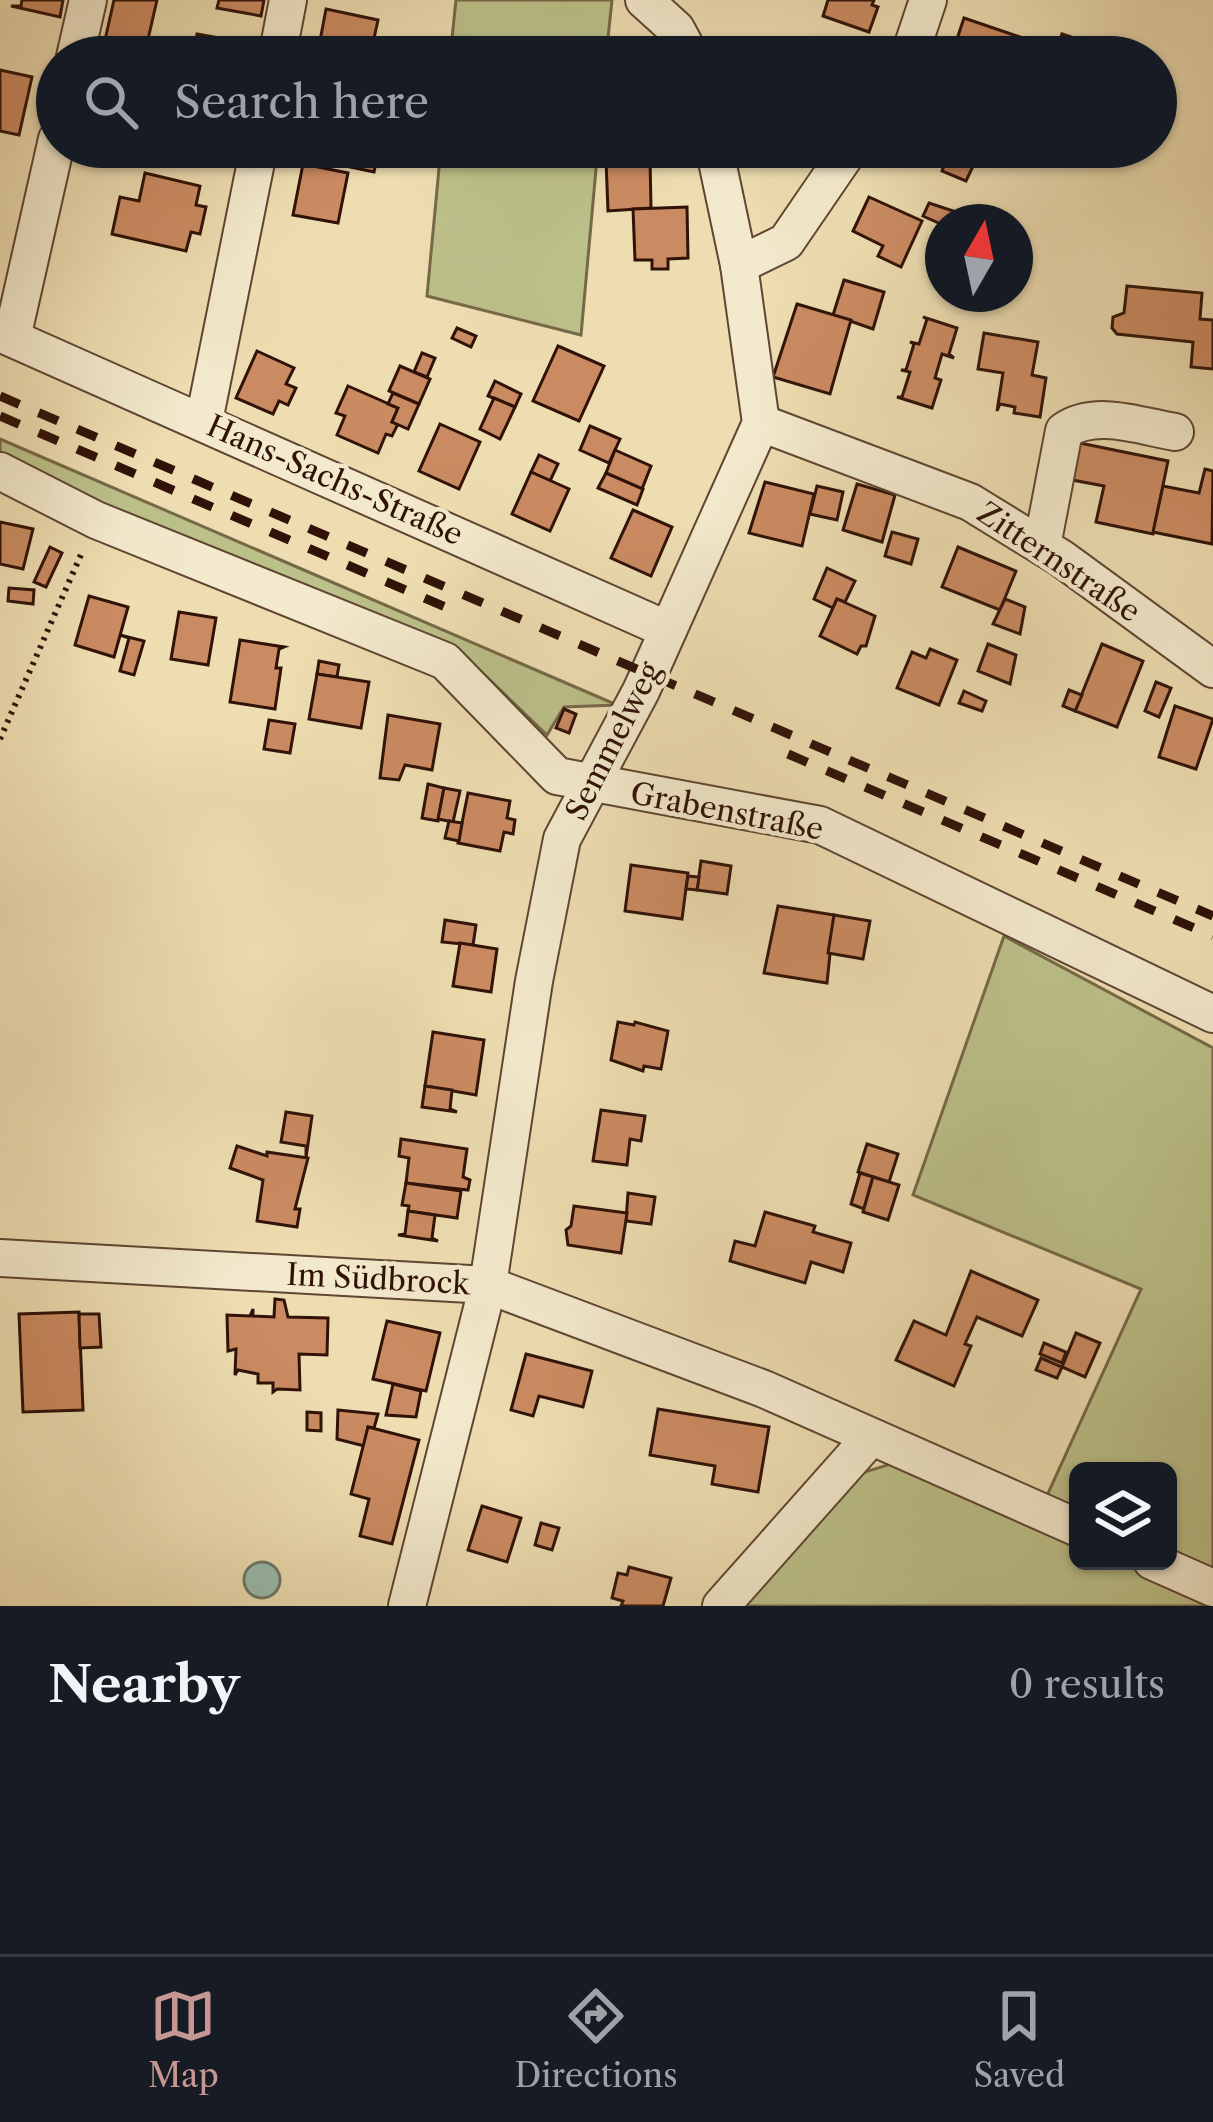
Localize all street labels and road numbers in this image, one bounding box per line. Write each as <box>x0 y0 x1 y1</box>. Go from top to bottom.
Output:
street label: Hans-Sachs-Straße <box>201 407 469 553</box>
street label: Zitternstraße <box>971 494 1147 630</box>
street label: Semmelweg <box>557 656 669 826</box>
street label: Grabenstraße <box>627 774 827 848</box>
street label: Im Südbrock <box>285 1256 472 1302</box>

